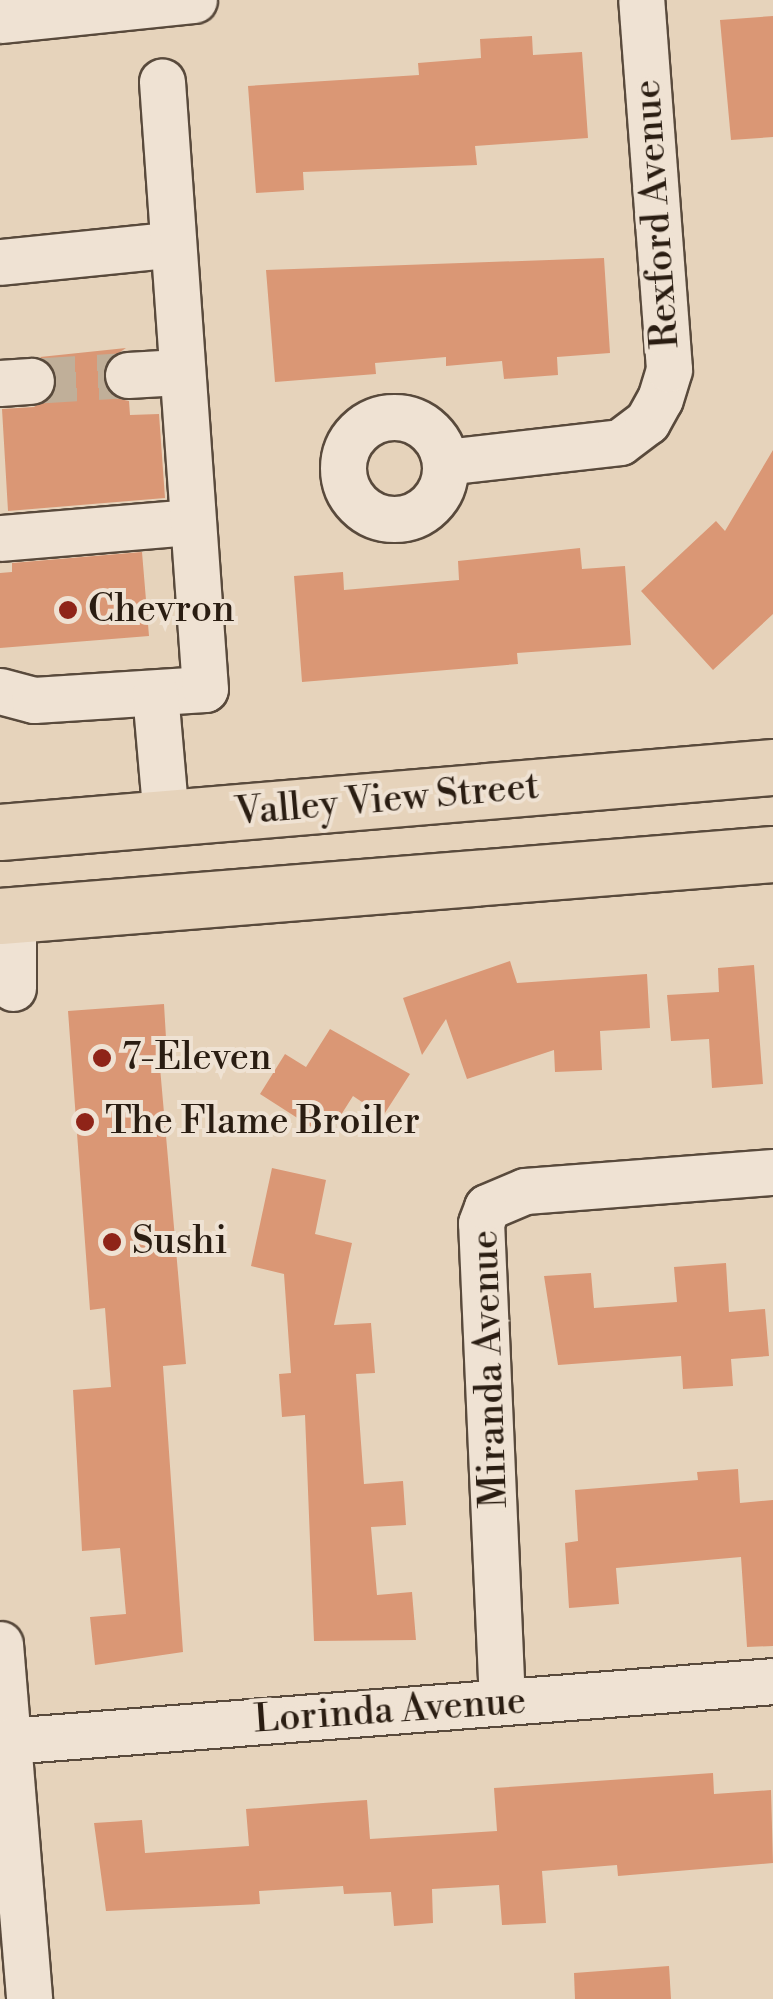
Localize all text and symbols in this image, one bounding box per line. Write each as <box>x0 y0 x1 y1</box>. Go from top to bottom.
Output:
street label: Rexford Avenue <box>625 78 689 350</box>
place label: Chevron <box>88 587 235 633</box>
marker: Chevron <box>57 599 79 621</box>
street label: Valley View Street <box>233 764 541 836</box>
place label: 7-Eleven <box>122 1035 272 1081</box>
marker: 7-Eleven <box>91 1047 113 1069</box>
place label: The Flame Broiler <box>105 1099 420 1145</box>
marker: The Flame Broiler <box>74 1111 96 1133</box>
place label: Sushi <box>132 1219 227 1265</box>
street label: Miranda Avenue <box>462 1229 518 1509</box>
marker: Sushi <box>101 1231 123 1253</box>
street label: Lorinda Avenue <box>252 1679 528 1743</box>

